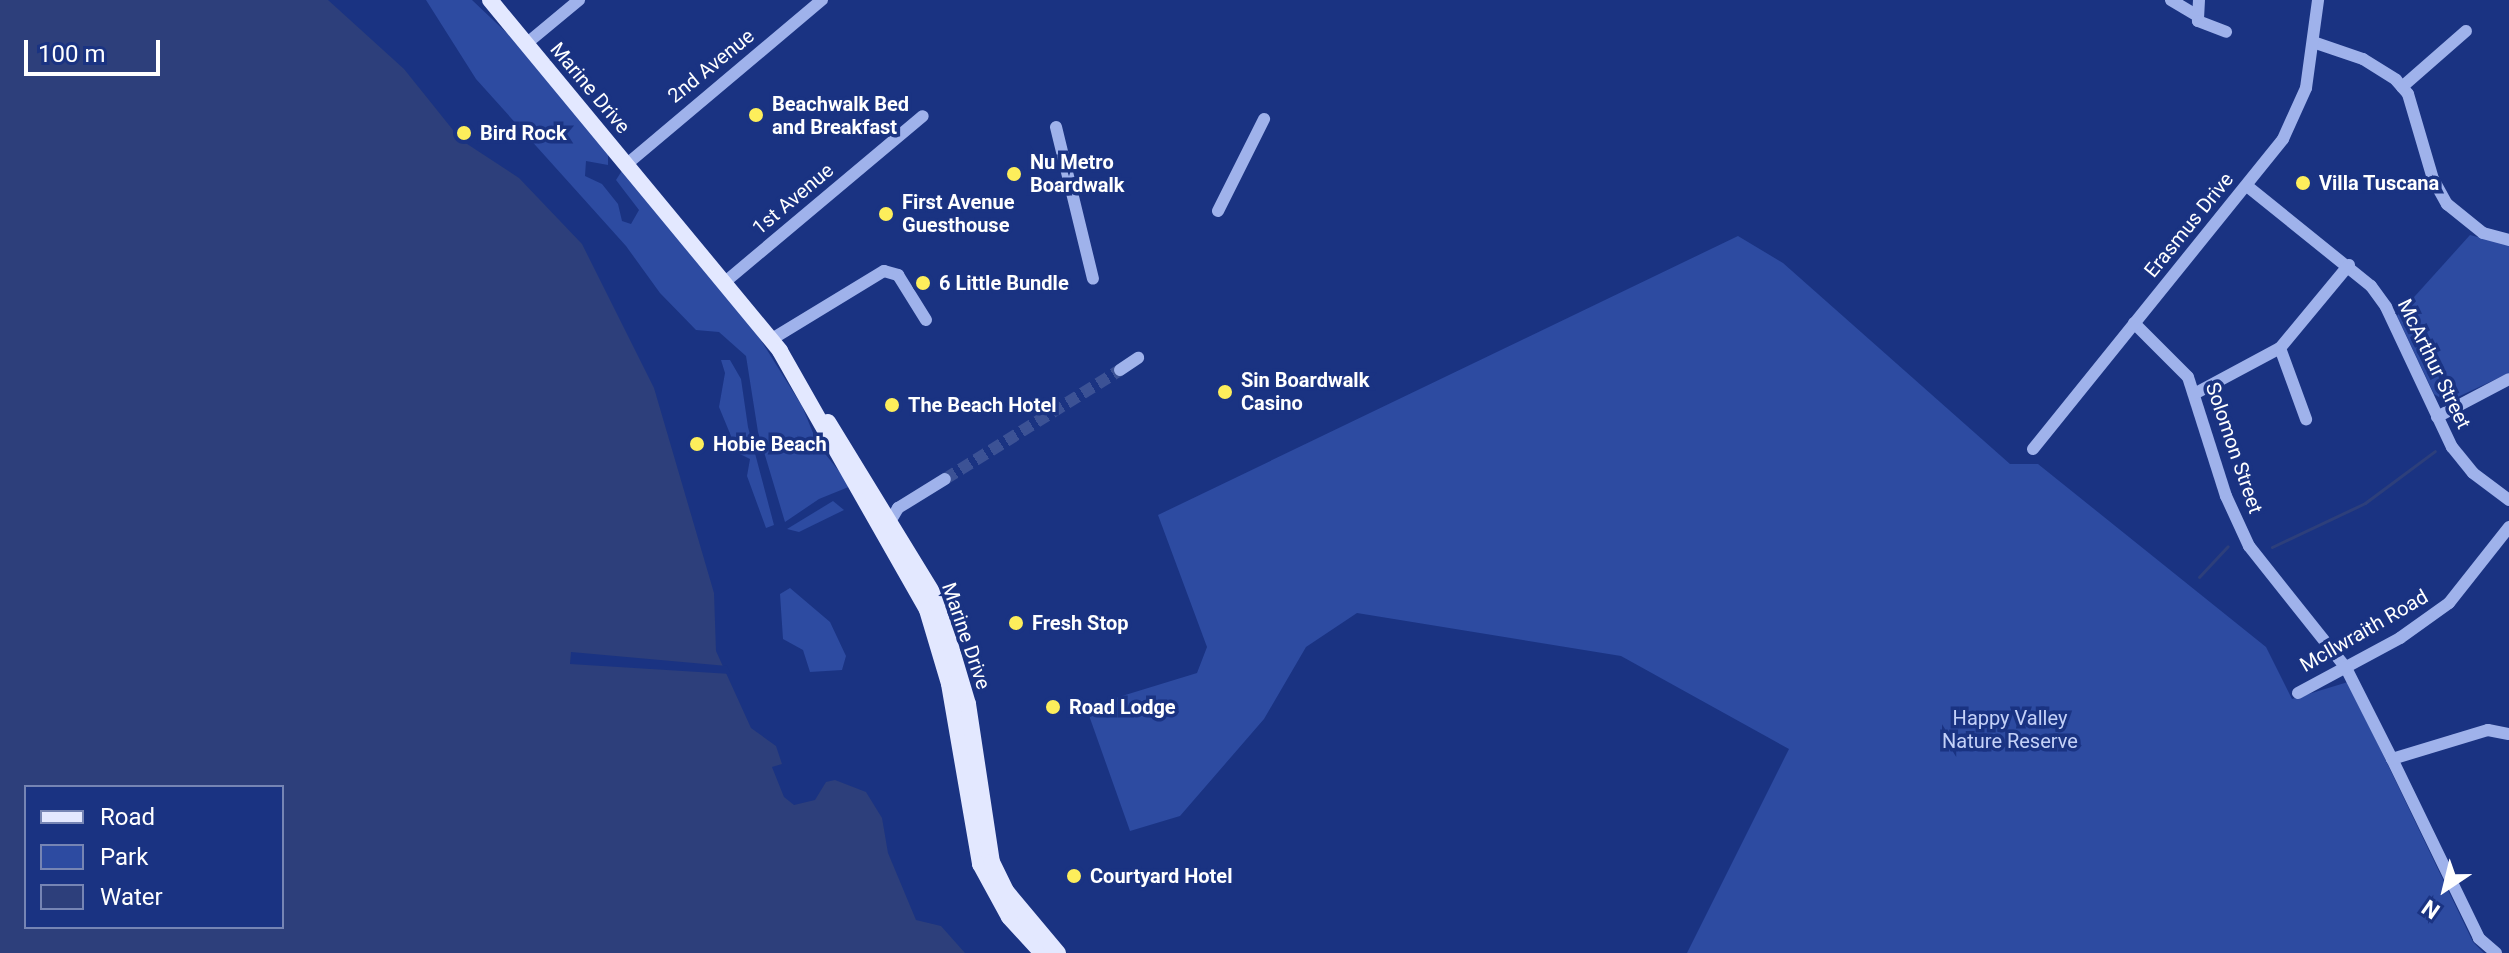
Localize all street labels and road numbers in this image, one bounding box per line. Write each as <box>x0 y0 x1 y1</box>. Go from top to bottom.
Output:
street label: 2nd Avenue <box>663 24 759 108</box>
street label: Marine Drive <box>545 38 635 138</box>
street label: 1st Avenue <box>748 158 838 240</box>
street label: Erasmus Drive <box>2139 168 2239 282</box>
street label: McArthur Street <box>2392 295 2476 433</box>
street label: Solomon Street <box>2200 379 2268 517</box>
street label: Marine Drive <box>936 579 996 693</box>
street label: McIlwraith Road <box>2296 585 2432 677</box>

